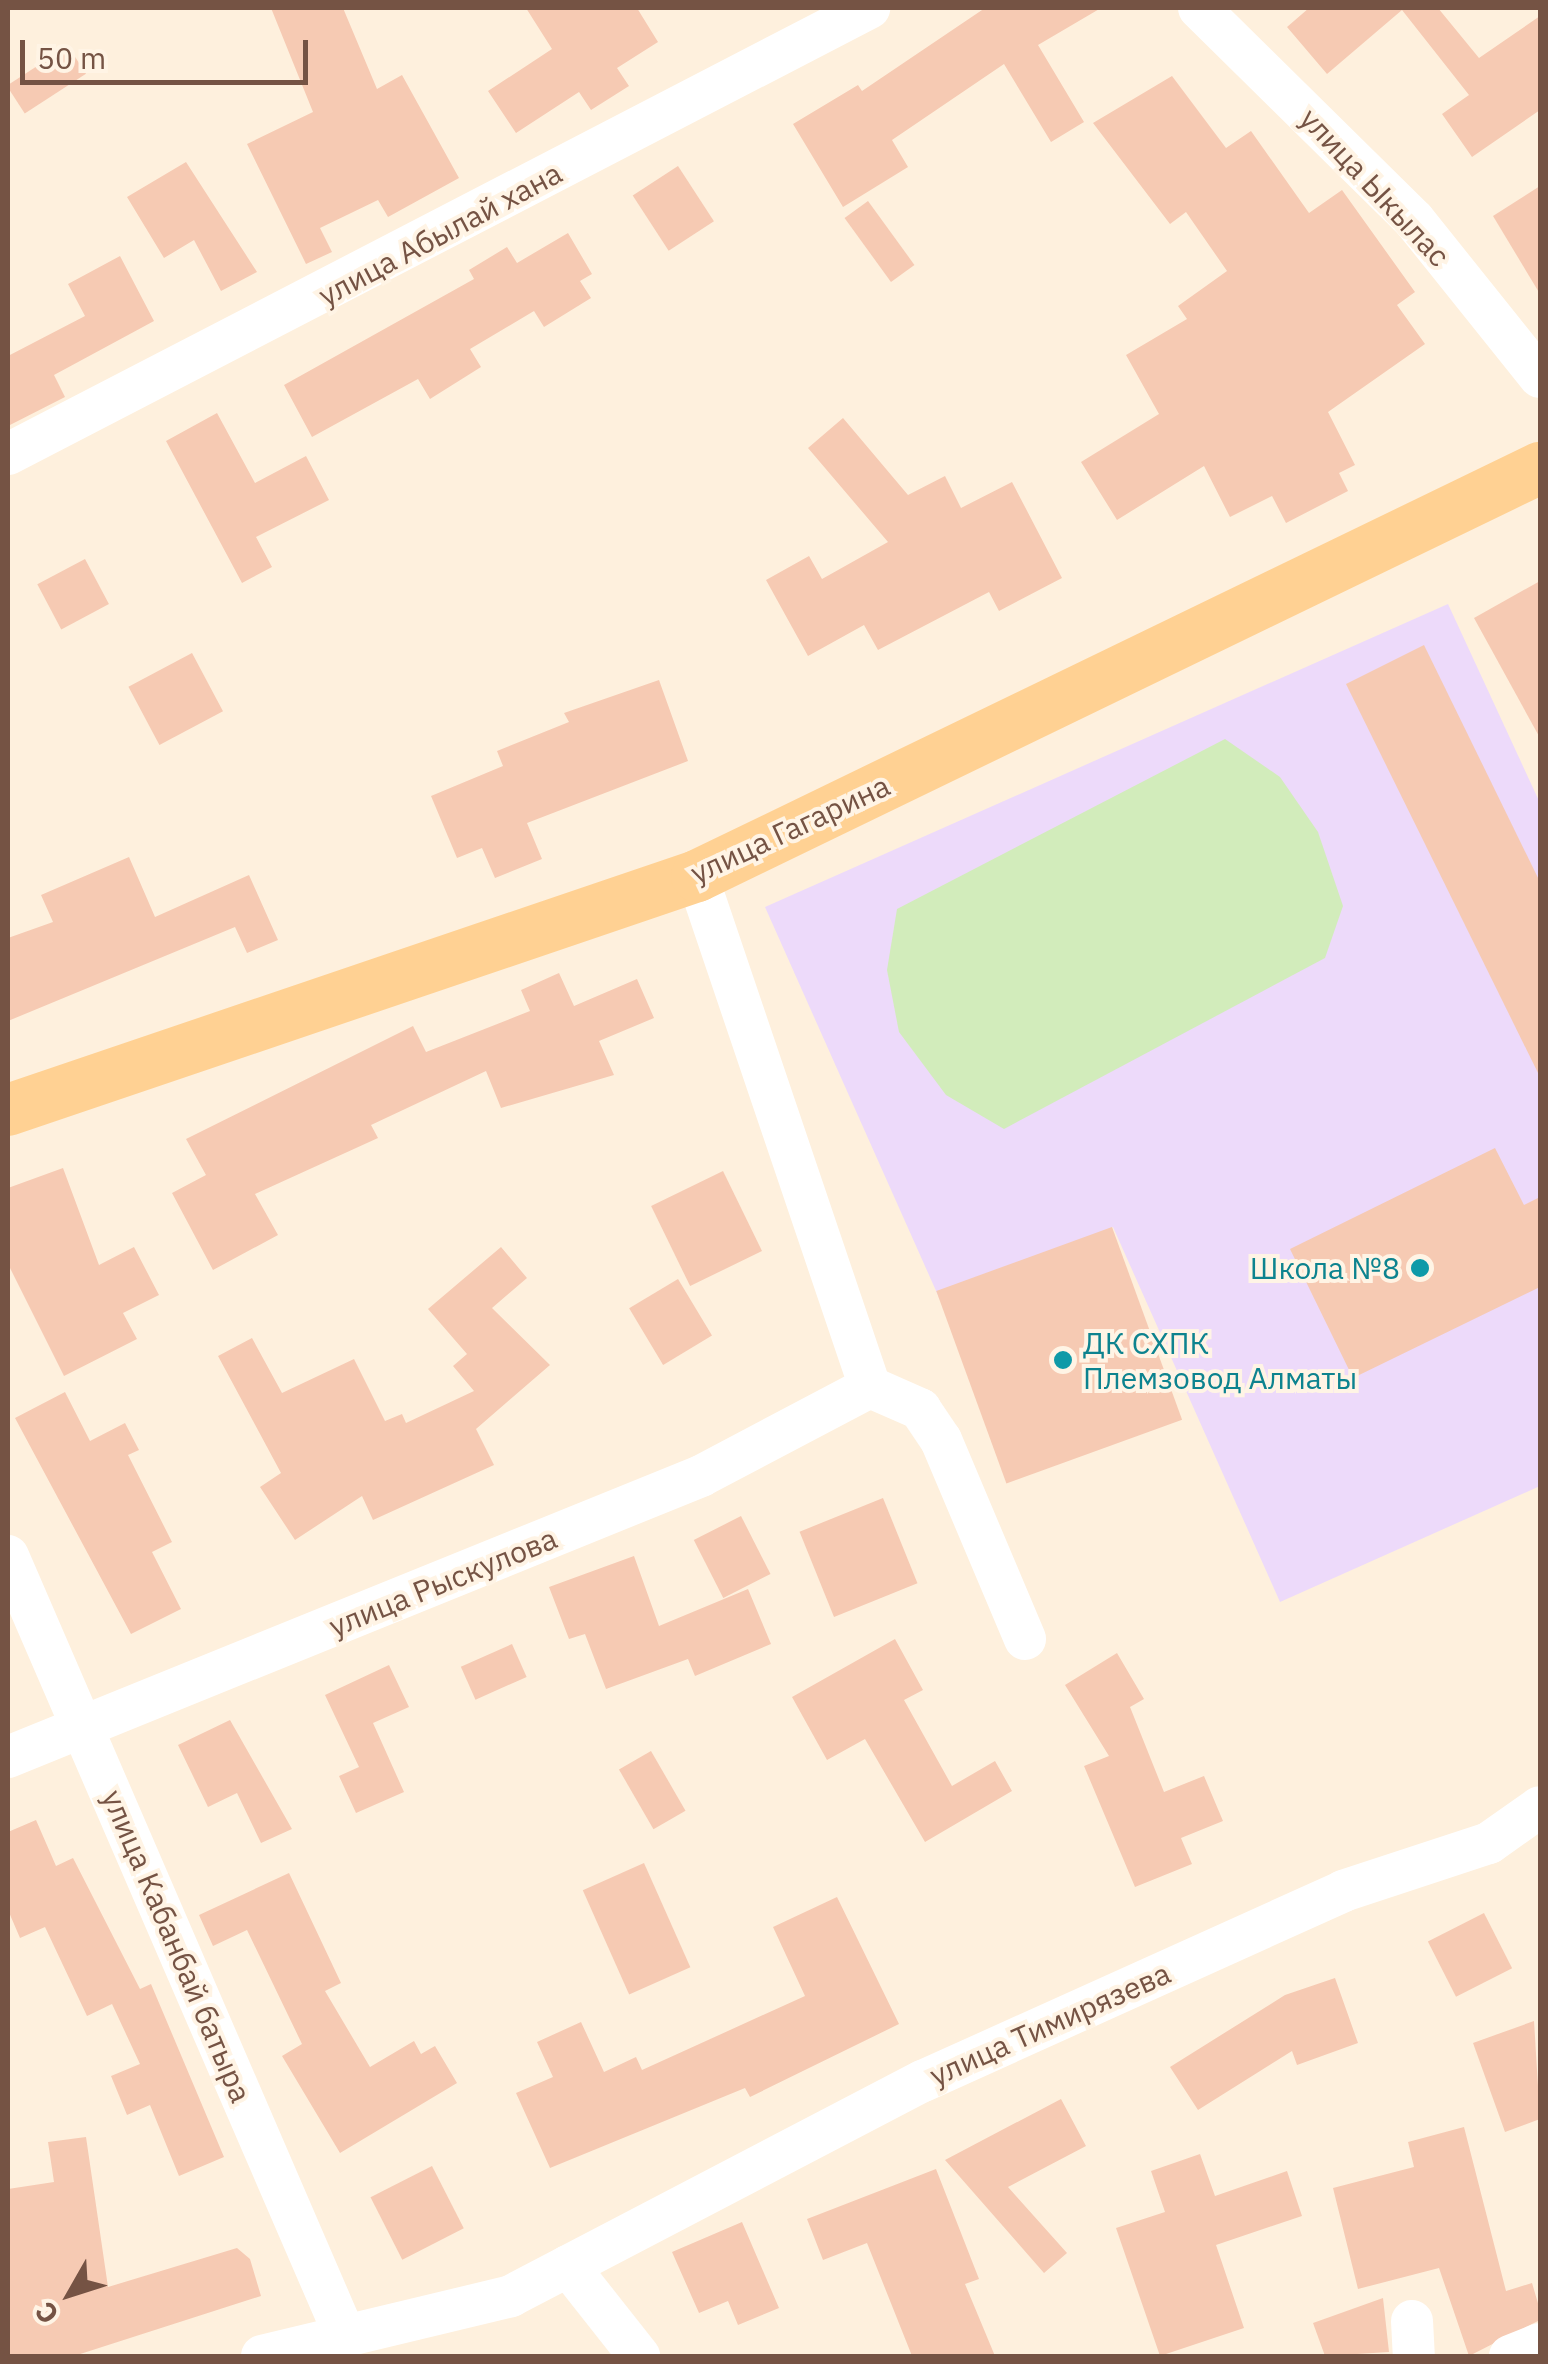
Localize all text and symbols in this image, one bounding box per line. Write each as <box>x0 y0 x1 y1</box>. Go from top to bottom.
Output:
scale bar <box>25 20 312 82</box>
text: 50 m <box>37 38 106 77</box>
street label: улица Ыкылас <box>1293 101 1457 273</box>
street label: улица Абылай хана <box>312 155 568 313</box>
street label: улица Гагарина <box>685 767 895 891</box>
place label: Школа №8 <box>1250 1250 1400 1286</box>
marker: Школа №8 <box>1409 1257 1431 1279</box>
place label: ДК СХПК Племзовод Алматы <box>1083 1325 1357 1396</box>
marker: ДК СХПК Племзовод Алматы <box>1052 1349 1074 1371</box>
street label: улица Рыскулова <box>324 1520 562 1644</box>
street label: улица Кабанбай батыра <box>95 1784 259 2108</box>
street label: улица Тимирязева <box>924 1955 1176 2093</box>
north arrow <box>20 2244 120 2344</box>
text: С <box>26 2294 66 2332</box>

